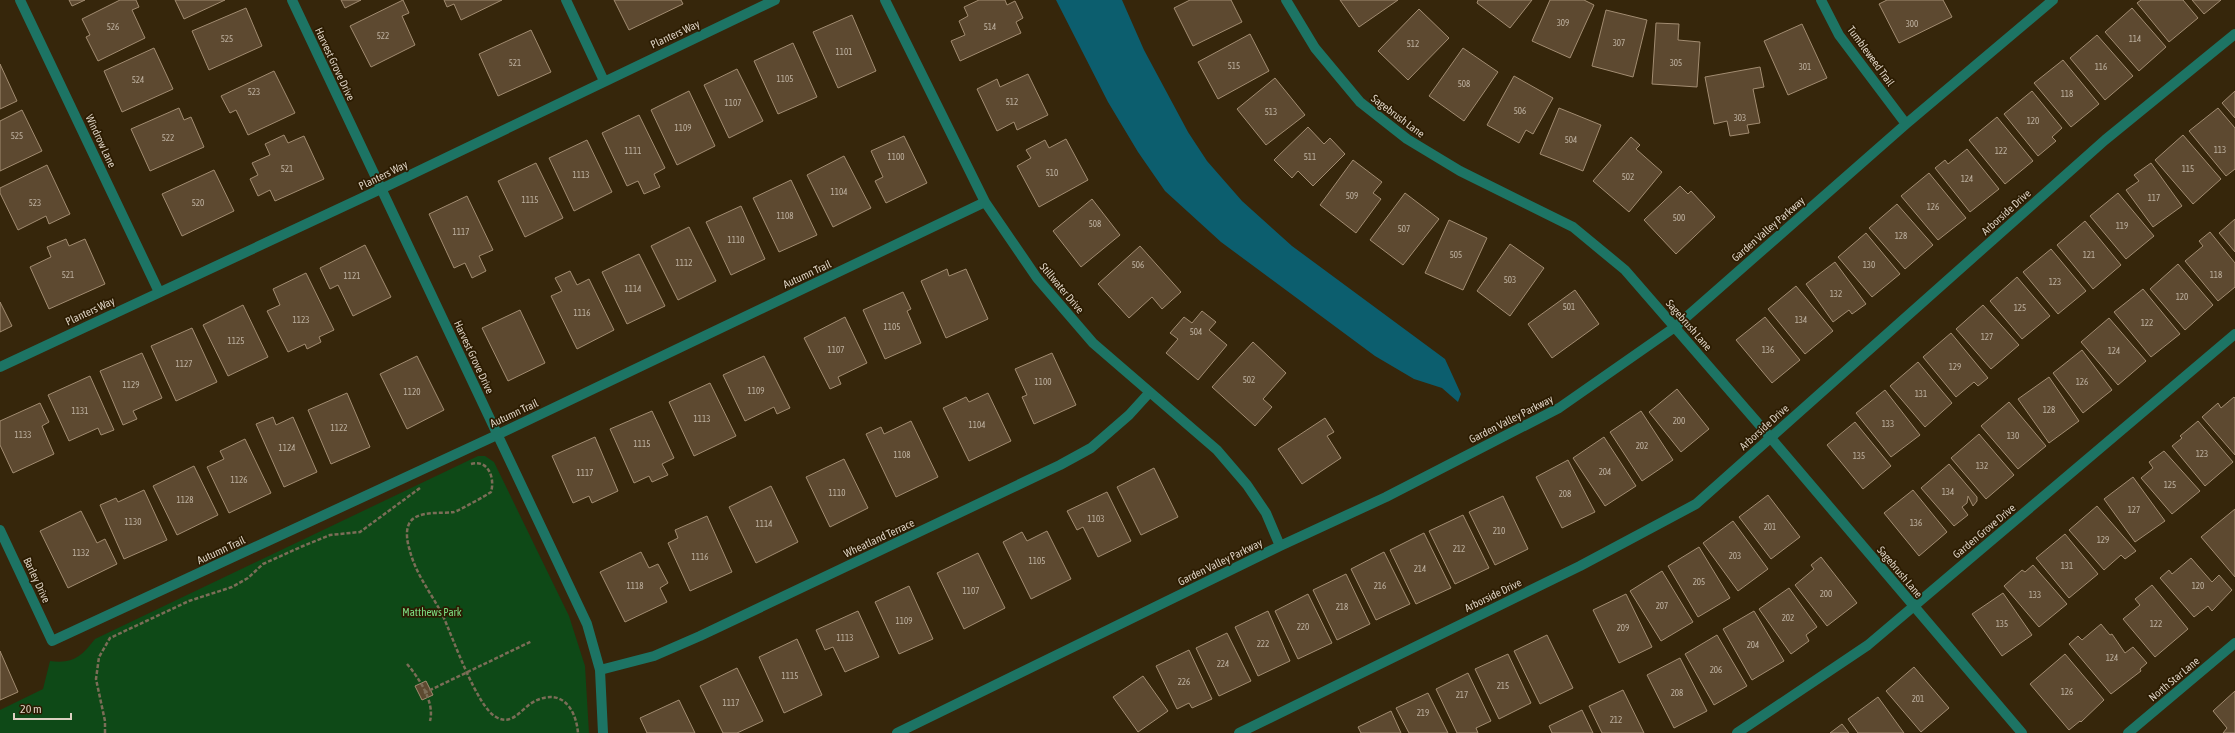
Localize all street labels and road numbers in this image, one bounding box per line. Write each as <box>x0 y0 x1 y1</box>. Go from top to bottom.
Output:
street label: Planters Way <box>649 17 702 51</box>
street label: Tumbleweed Trail <box>1845 24 1897 88</box>
street label: Harvest Grove Drive <box>313 26 357 102</box>
street label: Sagebrush Lane <box>1369 92 1427 140</box>
street label: Windrow Lane <box>83 113 119 169</box>
street label: Planters Way <box>357 158 410 192</box>
street label: Arborside Drive <box>1979 187 2033 237</box>
street label: Garden Valley Parkway <box>1729 194 1807 264</box>
street label: Autumn Trail <box>781 258 833 290</box>
street label: Stillwater Drive <box>1038 260 1086 316</box>
street label: Planters Way <box>64 294 117 328</box>
street label: Sagebrush Lane <box>1664 297 1714 353</box>
street label: Harvest Grove Drive <box>452 319 496 395</box>
street label: Garden Valley Parkway <box>1467 392 1555 445</box>
street label: Autumn Trail <box>488 397 540 429</box>
street label: Arborside Drive <box>1737 402 1791 452</box>
street label: Garden Grove Drive <box>1950 501 2018 561</box>
street label: Wheatland Terrace <box>842 516 916 560</box>
street label: Autumn Trail <box>195 534 247 566</box>
street label: Garden Valley Parkway <box>1176 536 1265 588</box>
street label: Sagebrush Lane <box>1875 544 1925 600</box>
street label: Barley Drive <box>21 555 53 605</box>
street label: Arborside Drive <box>1463 576 1523 614</box>
street label: North Star Lane <box>2146 654 2202 704</box>

